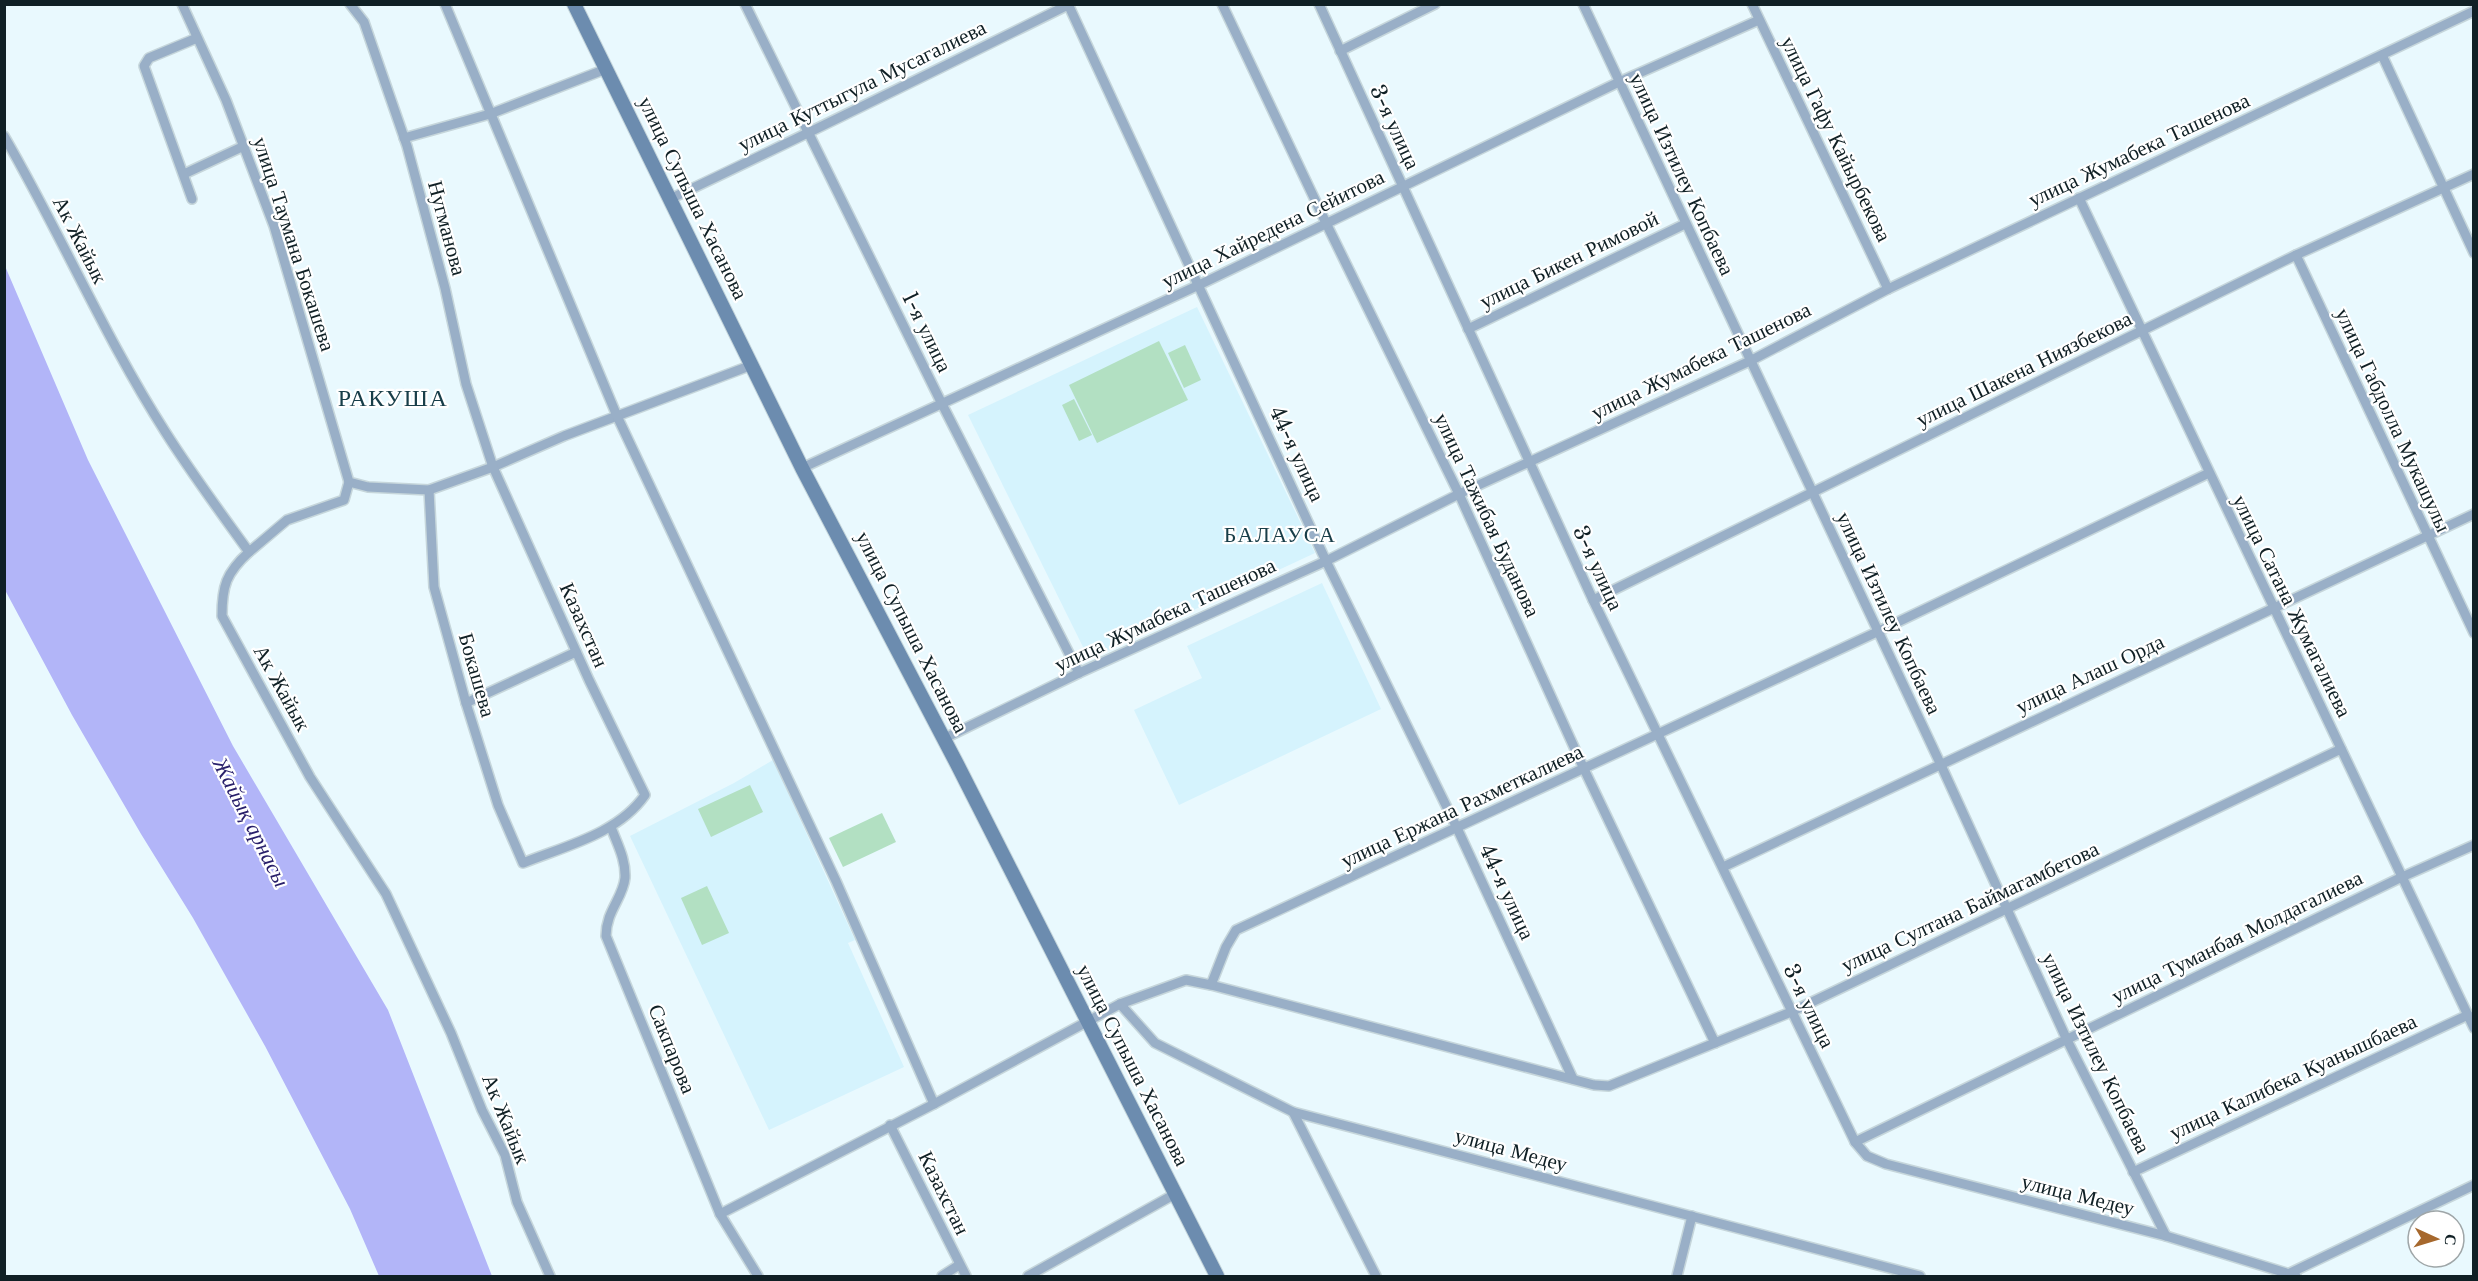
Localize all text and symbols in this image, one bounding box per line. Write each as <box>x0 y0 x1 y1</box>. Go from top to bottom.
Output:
street label: улица Куттыгула Мусагалиева <box>734 14 991 158</box>
street label: улица Гафу Кайырбекова <box>1775 32 1897 247</box>
street label: улица Изтилеу Копбаева <box>1624 69 1741 280</box>
street label: 3-я улица <box>1364 81 1426 174</box>
street label: улица Жумабека Ташенова <box>2024 87 2254 213</box>
street label: улица Супыша Хасанова <box>632 92 754 304</box>
street label: улица Таумана Бокашева <box>247 133 341 355</box>
street label: улица Хайредена Сейитова <box>1158 164 1389 294</box>
street label: Нугманова <box>422 178 472 279</box>
street label: Ак Жайык <box>47 192 113 289</box>
street label: улица Бикен Римовой <box>1475 205 1663 315</box>
street label: 1-я улица <box>896 287 958 377</box>
street label: улица Жумабека Ташенова <box>1587 296 1816 426</box>
street label: улица Габдолла Мукашулы <box>2330 304 2456 536</box>
street label: улица Шакена Ниязбекова <box>1912 305 2137 433</box>
district label: РАКУША <box>338 383 448 412</box>
street label: 44-я улица <box>1264 402 1331 506</box>
street label: улица Тажибая Буданова <box>1428 409 1546 622</box>
street label: улица Сатана Жумагалиева <box>2227 490 2358 722</box>
street label: улица Изтилеу Копбаева <box>1831 508 1948 719</box>
district label: БАЛАУСА <box>1224 521 1336 548</box>
street label: 3-я улица <box>1567 522 1629 615</box>
street label: улица Супыша Хасанова <box>850 527 974 738</box>
street label: улица Жумабека Ташенова <box>1050 552 1280 678</box>
street label: Казахстан <box>554 579 614 671</box>
street label: улица Алаш Орда <box>2012 628 2169 720</box>
street label: Бокашева <box>453 630 502 721</box>
street label: Ак Жайык <box>248 640 317 736</box>
street label: улица Ержана Рахметкалиева <box>1337 738 1588 874</box>
water label: Жайық арнасы <box>206 752 295 891</box>
street label: улица Султана Баймагамбетова <box>1837 836 2104 978</box>
street label: 44-я улица <box>1474 840 1541 944</box>
street label: улица Туманбая Молдагалиева <box>2107 864 2367 1009</box>
street label: улица Изтилеу Копбаева <box>2036 948 2156 1158</box>
street label: улица Супыша Хасанова <box>1071 960 1195 1171</box>
street label: 3-я улица <box>1778 960 1841 1053</box>
street label: Сакпарова <box>642 1001 702 1098</box>
street label: улица Калибека Куанышбаева <box>2165 1008 2421 1146</box>
street label: Ак Жайык <box>476 1070 536 1168</box>
street label: улица Медеу <box>1452 1123 1571 1178</box>
street label: Казахстан <box>913 1147 975 1239</box>
street label: улица Медеу <box>2019 1168 2138 1222</box>
north arrow <box>2406 1209 2466 1269</box>
text: С <box>2441 1234 2461 1247</box>

